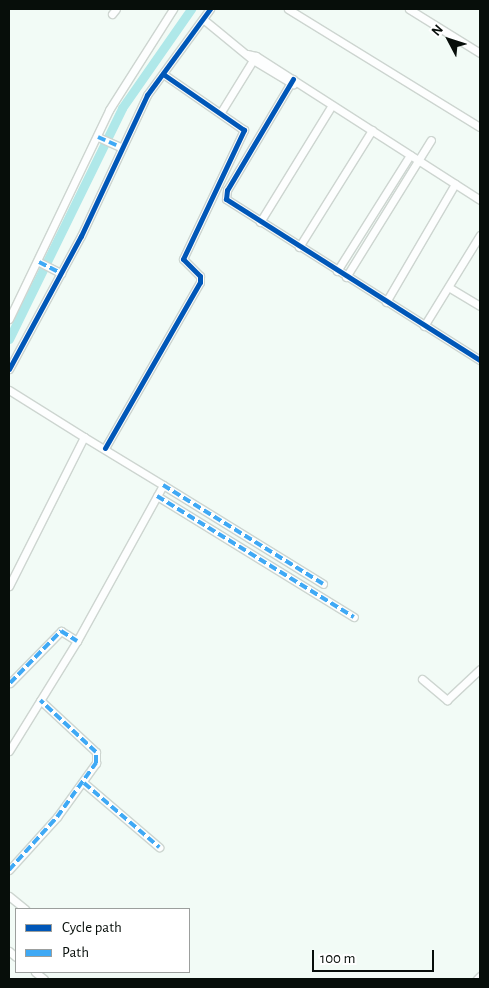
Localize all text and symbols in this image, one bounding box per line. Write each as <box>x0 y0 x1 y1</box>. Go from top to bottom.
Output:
north arrow <box>424 15 474 65</box>
text: N <box>429 22 446 39</box>
legend <box>15 908 190 973</box>
text: Cycle path <box>62 920 122 935</box>
scale bar <box>314 940 436 972</box>
text: Path <box>62 945 89 960</box>
text: 100 m <box>320 951 355 966</box>

